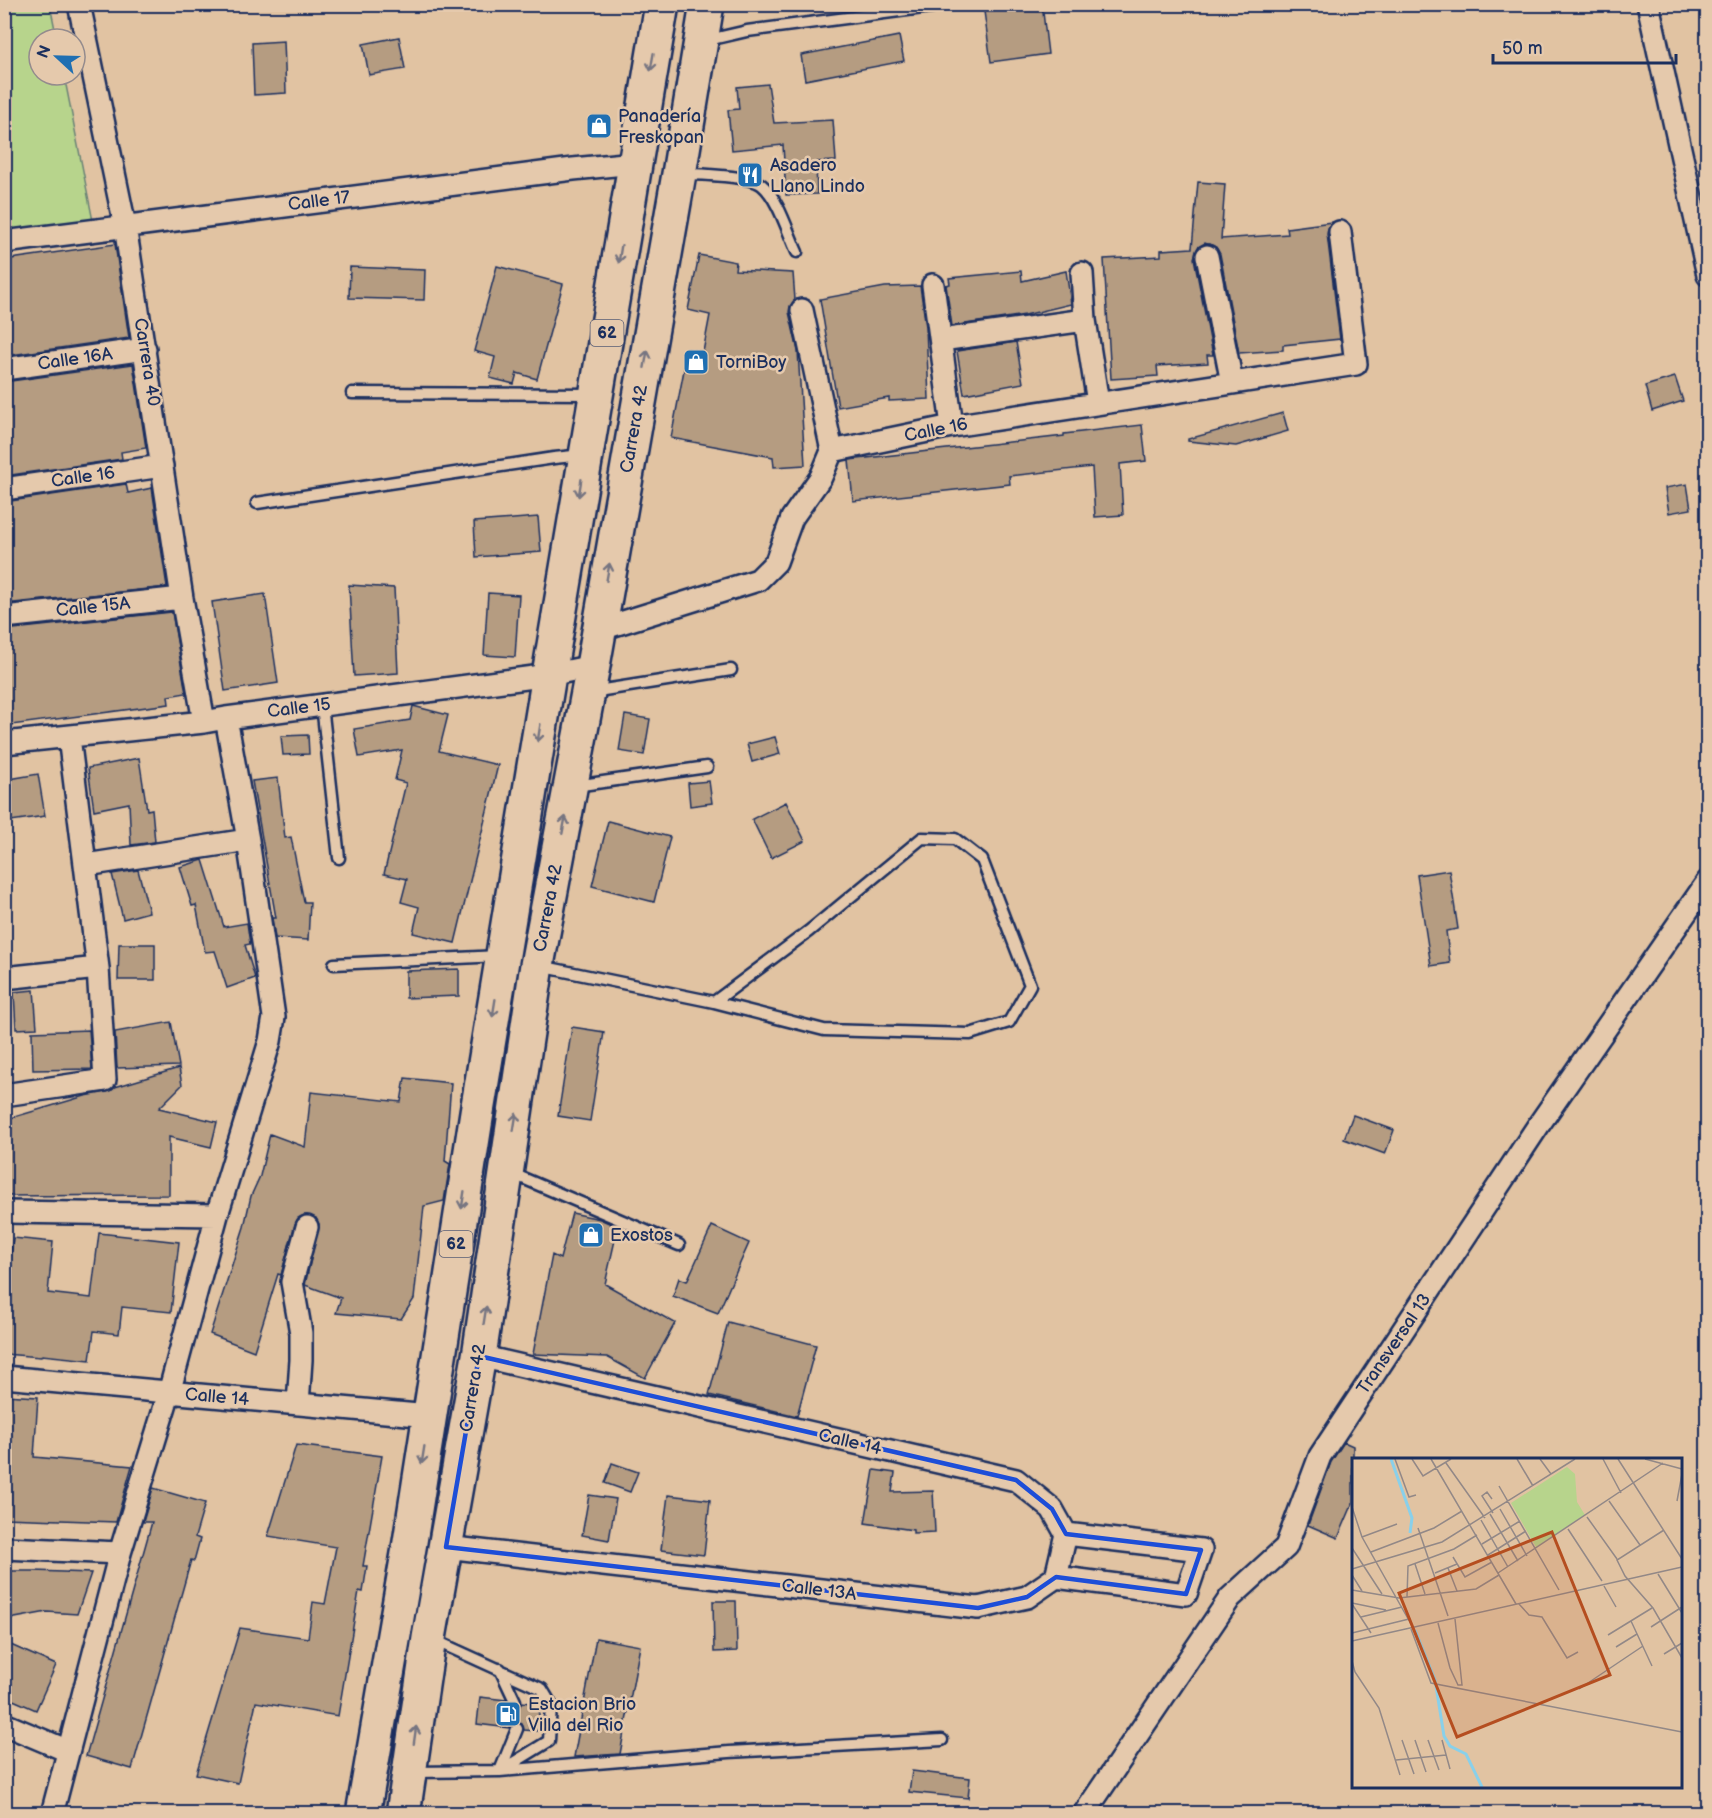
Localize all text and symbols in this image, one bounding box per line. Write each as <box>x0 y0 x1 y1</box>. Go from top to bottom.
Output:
north arrow <box>27 27 87 87</box>
scale bar <box>1493 27 1676 65</box>
text: 50 m <box>1502 38 1543 59</box>
text: N <box>33 43 56 61</box>
one-way arrow <box>646 52 657 72</box>
place label: Panadería Freskopan <box>618 106 704 148</box>
shop icon: Panadería Freskopan <box>584 111 614 141</box>
place label: Asadero Llano Lindo <box>770 155 865 197</box>
restaurant icon: Asadero Llano Lindo <box>735 160 765 190</box>
street label: Calle 17 <box>287 187 351 215</box>
one-way arrow <box>614 244 625 264</box>
street label: Carrera 40 <box>130 316 164 408</box>
road number: 62 <box>590 320 624 346</box>
street label: Calle 16A <box>36 343 114 375</box>
shop icon: TorniBoy <box>681 347 711 377</box>
one-way arrow <box>641 350 652 370</box>
place label: TorniBoy <box>716 352 787 373</box>
street label: Carrera 42 <box>616 383 652 475</box>
street label: Calle 16 <box>902 414 970 446</box>
street label: Calle 16 <box>50 462 116 492</box>
one-way arrow <box>575 478 586 498</box>
one-way arrow <box>603 563 614 582</box>
street label: Calle 15A <box>55 593 131 621</box>
street label: Calle 15 <box>266 694 332 722</box>
one-way arrow <box>533 722 544 742</box>
one-way arrow <box>559 816 570 835</box>
street label: Carrera 42 <box>529 862 567 954</box>
one-way arrow <box>488 998 499 1017</box>
one-way arrow <box>510 1113 521 1132</box>
one-way arrow <box>457 1190 468 1210</box>
shop icon: Exostos <box>576 1220 606 1250</box>
place label: Exostos <box>610 1225 673 1246</box>
road number: 62 <box>440 1231 472 1257</box>
street label: Transversal 13 <box>1353 1290 1435 1398</box>
one-way arrow <box>480 1305 491 1325</box>
street label: Carrera 42 <box>456 1342 490 1434</box>
street label: Calle 14 <box>184 1384 250 1410</box>
street label: Calle 14 <box>816 1425 884 1459</box>
one-way arrow <box>418 1445 429 1465</box>
inset map <box>1352 1458 1682 1788</box>
street label: Calle 13A <box>780 1575 858 1605</box>
place label: Estacion Brio Villa del Rio <box>528 1694 636 1736</box>
fuel station icon: Estacion Brio Villa del Rio <box>493 1699 523 1729</box>
one-way arrow <box>410 1725 421 1745</box>

